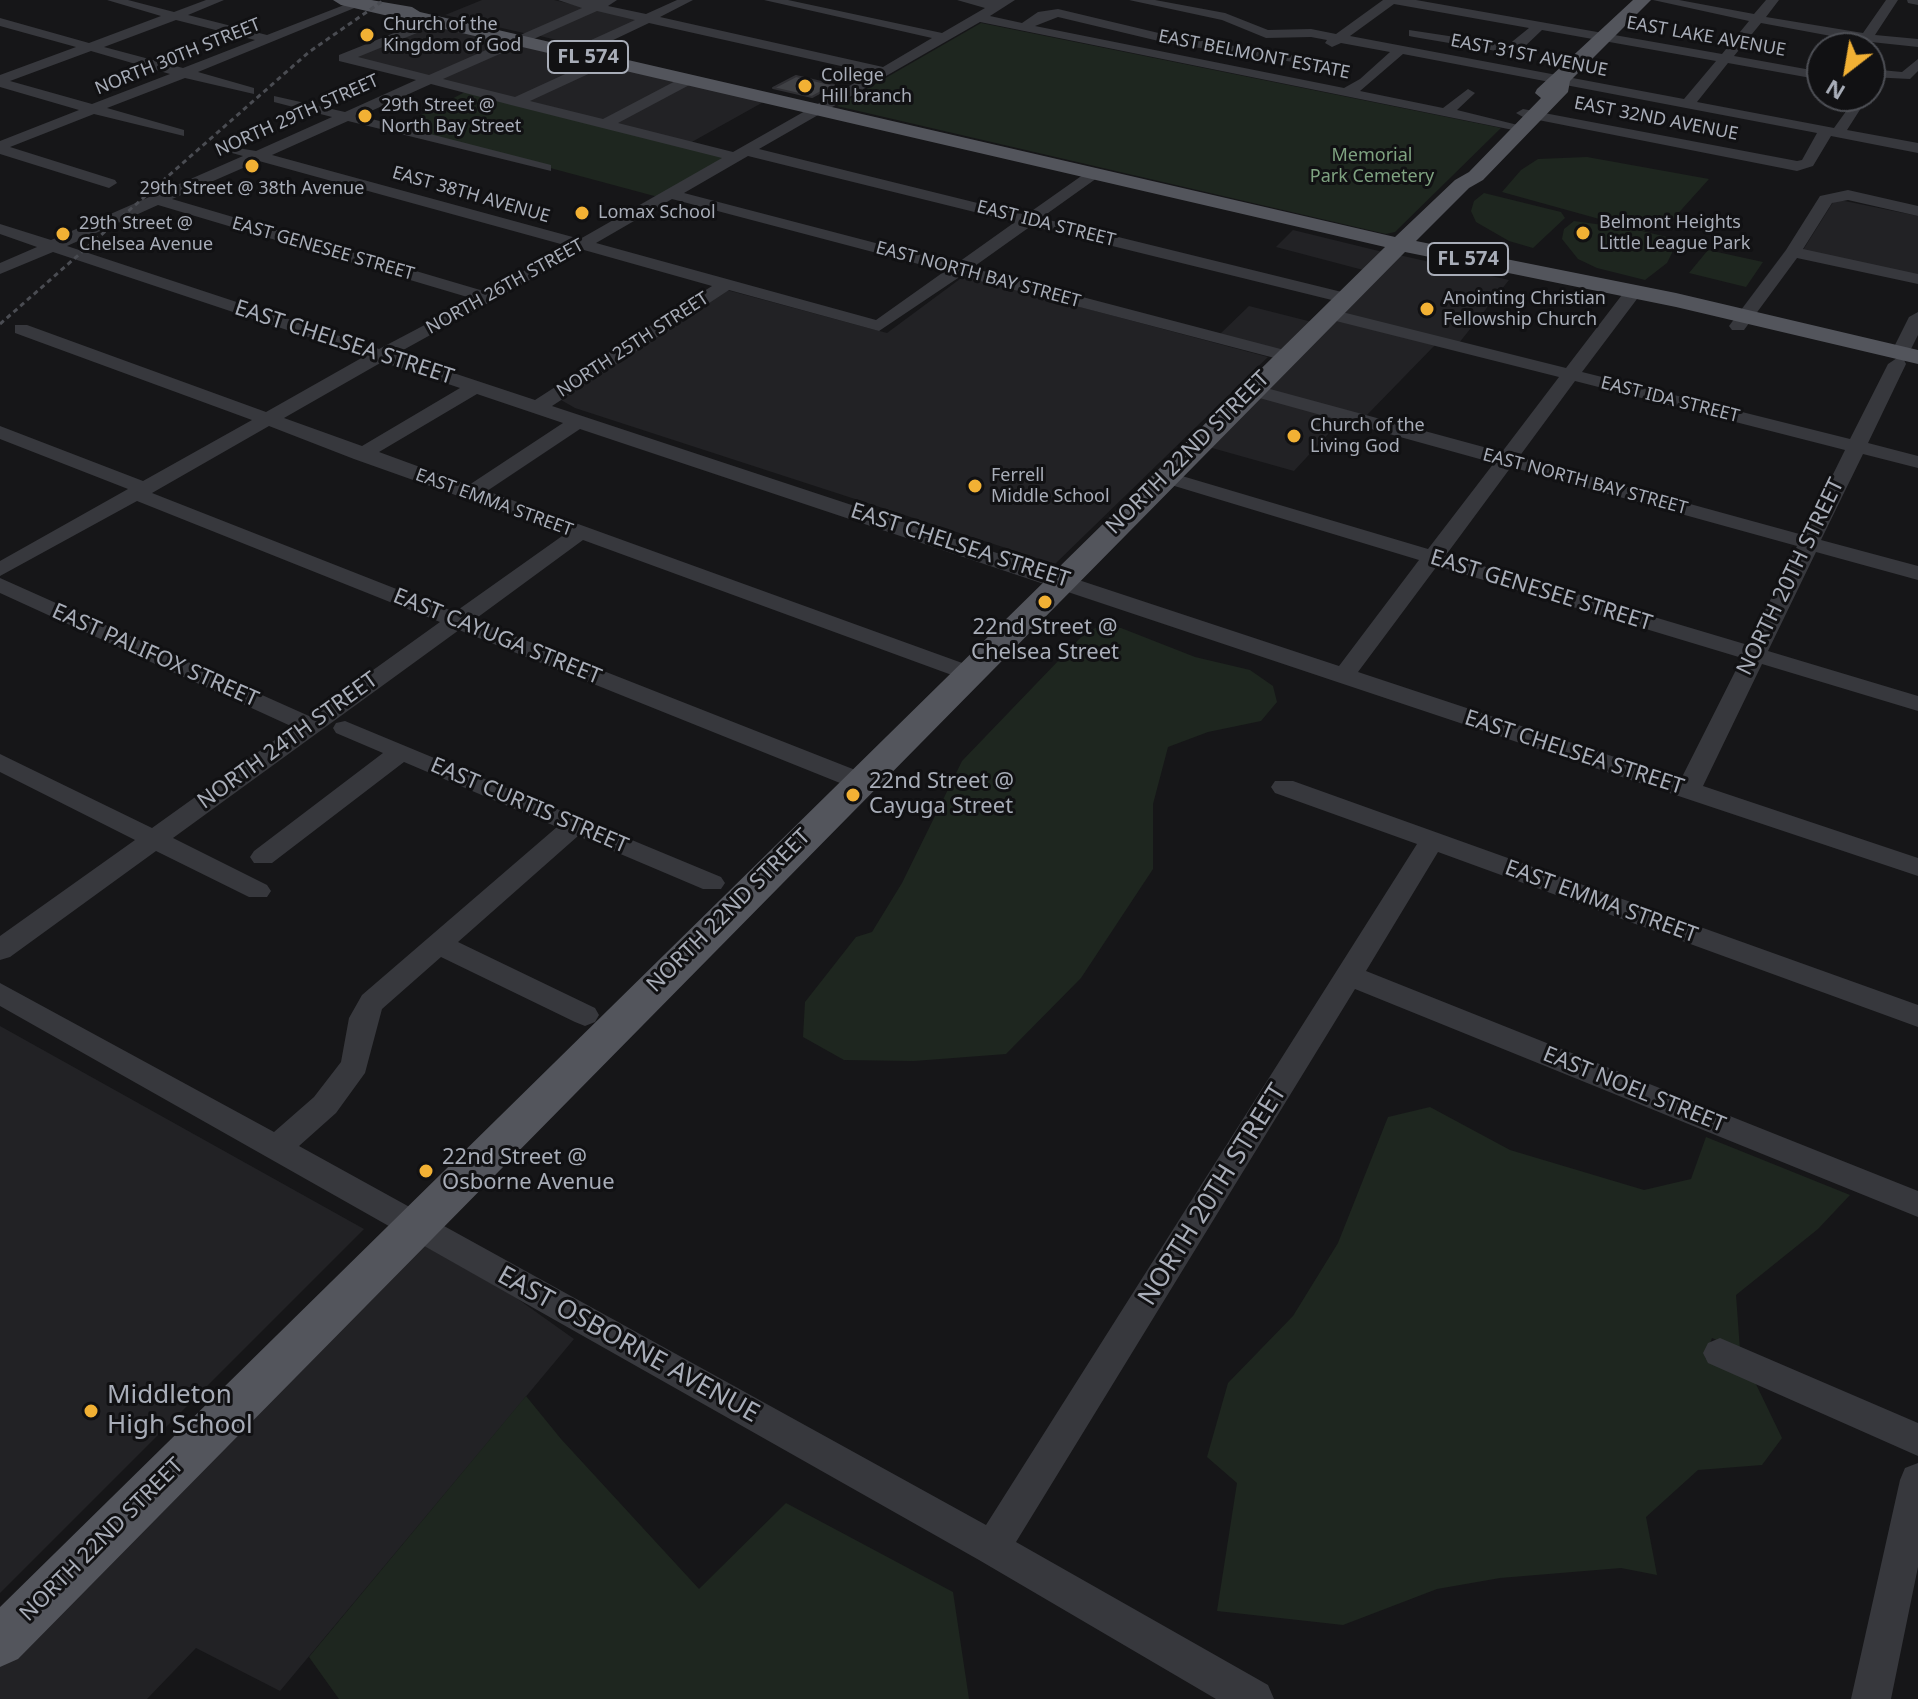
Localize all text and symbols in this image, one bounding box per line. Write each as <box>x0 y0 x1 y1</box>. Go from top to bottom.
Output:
street label: EAST LAKE AVENUE <box>1625 12 1787 62</box>
street label: NORTH 30TH STREET <box>92 14 264 100</box>
place label: Church of the Kingdom of God <box>383 14 521 56</box>
marker: Church of the Kingdom of God <box>358 26 376 44</box>
street label: EAST BELMONT ESTATE <box>1156 26 1352 84</box>
street label: EAST 31ST AVENUE <box>1449 30 1609 82</box>
north arrow <box>1806 32 1886 112</box>
road number: FL 574 <box>548 41 628 73</box>
place label: College Hill branch <box>821 65 912 108</box>
street label: NORTH 29TH STREET <box>212 70 382 162</box>
text: N <box>1819 73 1850 108</box>
marker: College Hill branch <box>796 77 814 95</box>
street label: EAST 32ND AVENUE <box>1572 93 1740 145</box>
place label: 29th Street @ North Bay Street <box>381 95 521 138</box>
marker: 29th Street @ North Bay Street <box>356 107 374 125</box>
park label: Memorial Park Cemetery <box>1310 145 1434 188</box>
marker: 29th Street @ 38th Avenue <box>243 157 261 175</box>
street label: EAST 38TH AVENUE <box>390 162 552 228</box>
place label: 29th Street @ 38th Avenue <box>140 178 364 200</box>
street label: EAST IDA STREET <box>974 196 1118 252</box>
place label: Lomax School <box>598 202 716 224</box>
marker: Lomax School <box>573 204 591 222</box>
place label: Belmont Heights Little League Park <box>1599 212 1750 254</box>
place label: 29th Street @ Chelsea Avenue <box>79 213 213 256</box>
street label: EAST GENESEE STREET <box>229 213 417 285</box>
marker: Belmont Heights Little League Park <box>1574 224 1592 242</box>
marker: 29th Street @ Chelsea Avenue <box>54 225 72 243</box>
street label: NORTH 26TH STREET <box>422 235 588 339</box>
street label: EAST NORTH BAY STREET <box>873 237 1083 313</box>
road number: FL 574 <box>1428 243 1508 275</box>
street label: NORTH 25TH STREET <box>553 288 713 402</box>
place label: Anointing Christian Fellowship Church <box>1443 288 1606 330</box>
street label: EAST CHELSEA STREET <box>231 295 457 391</box>
marker: Anointing Christian Fellowship Church <box>1418 300 1436 318</box>
street label: NORTH 22ND STREET <box>1101 366 1275 540</box>
street label: EAST IDA STREET <box>1598 372 1742 428</box>
place label: Church of the Living God <box>1310 415 1425 458</box>
marker: Church of the Living God <box>1285 427 1303 445</box>
street label: EAST NORTH BAY STREET <box>1480 444 1690 520</box>
street label: EAST EMMA STREET <box>412 464 576 542</box>
place label: Ferrell Middle School <box>991 465 1110 508</box>
street label: NORTH 20TH STREET <box>1732 474 1850 680</box>
marker: Ferrell Middle School <box>966 477 984 495</box>
street label: EAST CHELSEA STREET <box>847 498 1073 594</box>
street label: EAST GENESEE STREET <box>1427 545 1655 637</box>
street label: EAST CAYUGA STREET <box>389 583 605 691</box>
marker: 22nd Street @ Chelsea Street <box>1036 593 1054 611</box>
street label: EAST PALIFOX STREET <box>48 599 262 713</box>
place label: 22nd Street @ Chelsea Street <box>971 615 1119 666</box>
street label: NORTH 24TH STREET <box>193 667 383 815</box>
street label: EAST CHELSEA STREET <box>1461 705 1687 801</box>
street label: EAST CURTIS STREET <box>426 752 632 860</box>
place label: 22nd Street @ Cayuga Street <box>869 769 1014 820</box>
marker: 22nd Street @ Cayuga Street <box>844 786 862 804</box>
street label: NORTH 22ND STREET <box>642 824 816 998</box>
street label: EAST EMMA STREET <box>1501 855 1701 949</box>
street label: EAST NOEL STREET <box>1539 1041 1729 1139</box>
street label: NORTH 20TH STREET <box>1132 1079 1294 1311</box>
place label: 22nd Street @ Osborne Avenue <box>442 1145 615 1196</box>
marker: 22nd Street @ Osborne Avenue <box>417 1162 435 1180</box>
street label: EAST OSBORNE AVENUE <box>492 1260 764 1430</box>
place label: Middleton High School <box>107 1380 253 1442</box>
marker: Middleton High School <box>82 1402 100 1420</box>
street label: NORTH 22ND STREET <box>15 1453 189 1627</box>

